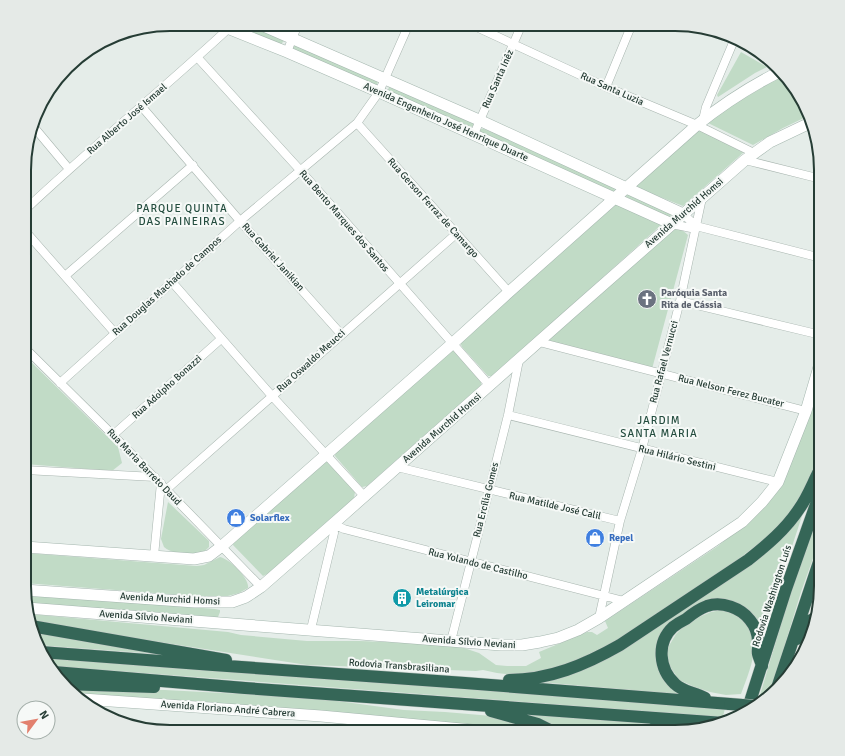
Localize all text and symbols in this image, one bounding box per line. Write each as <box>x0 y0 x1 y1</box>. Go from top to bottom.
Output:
street label: Rua Santa Inêz <box>480 47 517 110</box>
street label: Rua Santa Luzia <box>578 70 646 108</box>
street label: Avenida Engenheiro José Henrique Duarte <box>362 80 530 164</box>
street label: Rua Alberto José Ismael <box>85 81 169 157</box>
street label: Rua Gerson Ferraz de Camargo <box>385 155 481 261</box>
street label: Rua Bento Marques dos Santos <box>296 168 392 275</box>
street label: Avenida Murchid Homsi <box>642 175 726 251</box>
district label: PARQUE QUINTA DAS PAINEIRAS <box>136 202 228 228</box>
street label: Rua Gabriel Janikian <box>239 220 307 294</box>
street label: Rua Douglas Machado de Campos <box>110 233 225 338</box>
place label: Paróquia Santa Rita de Cássia <box>661 287 727 311</box>
church icon: Paróquia Santa Rita de Cássia <box>636 288 658 310</box>
street label: Rua Rafael Vernucci <box>647 319 681 405</box>
street label: Rua Oswaldo Meucci <box>274 327 348 395</box>
street label: Rua Adolpho Bonazzi <box>130 353 204 421</box>
street label: Rua Nelson Ferez Bucater <box>677 372 786 410</box>
street label: Avenida Murchid Homsi <box>400 390 484 466</box>
district label: JARDIM SANTA MARIA <box>620 414 698 440</box>
street label: Rua Maria Barreto Daud <box>104 426 184 508</box>
street label: Rua Hilário Sestini <box>637 443 717 473</box>
street label: Rua Ercília Gomes <box>471 461 501 539</box>
street label: Rua Matilde José Calil <box>508 490 602 522</box>
shop icon: Solarflex <box>225 507 247 529</box>
place label: Solarflex <box>250 512 290 524</box>
shop icon: Repel <box>584 527 606 549</box>
place label: Repel <box>609 532 633 544</box>
street label: Rodovia Washington Luís <box>750 543 794 648</box>
street label: Rua Yolando de Castilho <box>427 546 529 582</box>
place label: Metalúrgica Leiromar <box>416 586 469 610</box>
building icon: Metalúrgica Leiromar <box>391 587 413 609</box>
street label: Avenida Murchid Homsi <box>119 590 221 608</box>
street label: Avenida Sílvio Neviani <box>99 608 193 626</box>
street label: Avenida Sílvio Neviani <box>422 633 516 651</box>
street label: Rodovia Transbrasiliana <box>348 656 450 676</box>
street label: Avenida Floriano André Cabrera <box>160 698 296 720</box>
north arrow <box>16 700 56 740</box>
text: N <box>37 708 52 722</box>

